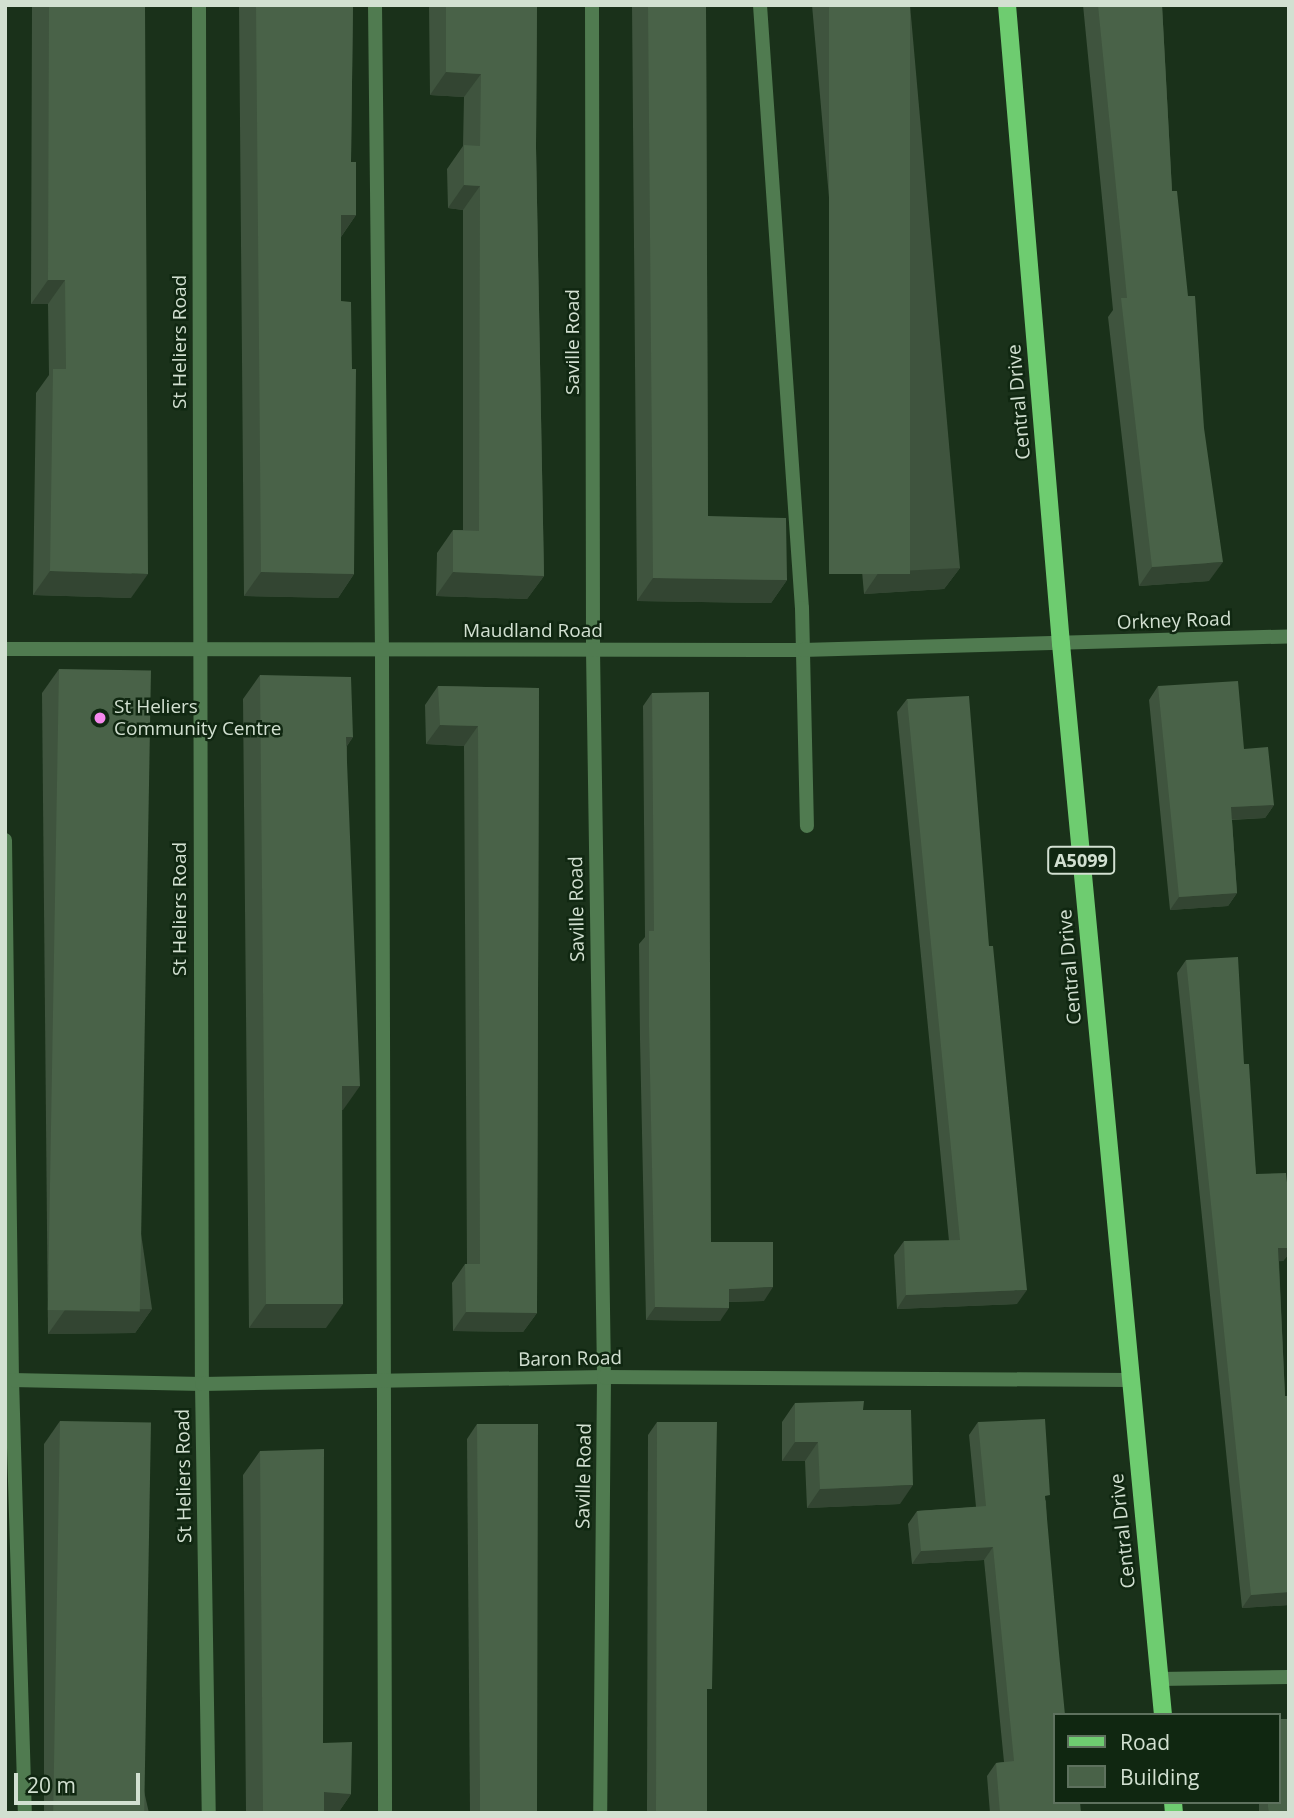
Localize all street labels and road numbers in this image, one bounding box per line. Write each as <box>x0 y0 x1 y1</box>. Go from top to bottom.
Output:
street label: St Heliers Road <box>169 275 191 409</box>
street label: Saville Road <box>562 289 584 395</box>
street label: Central Drive <box>1003 343 1035 461</box>
street label: Orkney Road <box>1116 608 1232 634</box>
street label: Maudland Road <box>463 620 603 642</box>
street label: St Heliers Road <box>169 842 191 976</box>
road number: A5099 <box>1046 846 1116 874</box>
street label: Saville Road <box>565 856 589 962</box>
street label: Central Drive <box>1054 908 1086 1026</box>
street label: Baron Road <box>518 1347 622 1371</box>
street label: St Heliers Road <box>171 1409 197 1543</box>
street label: Saville Road <box>572 1423 596 1529</box>
street label: Central Drive <box>1106 1472 1140 1590</box>

